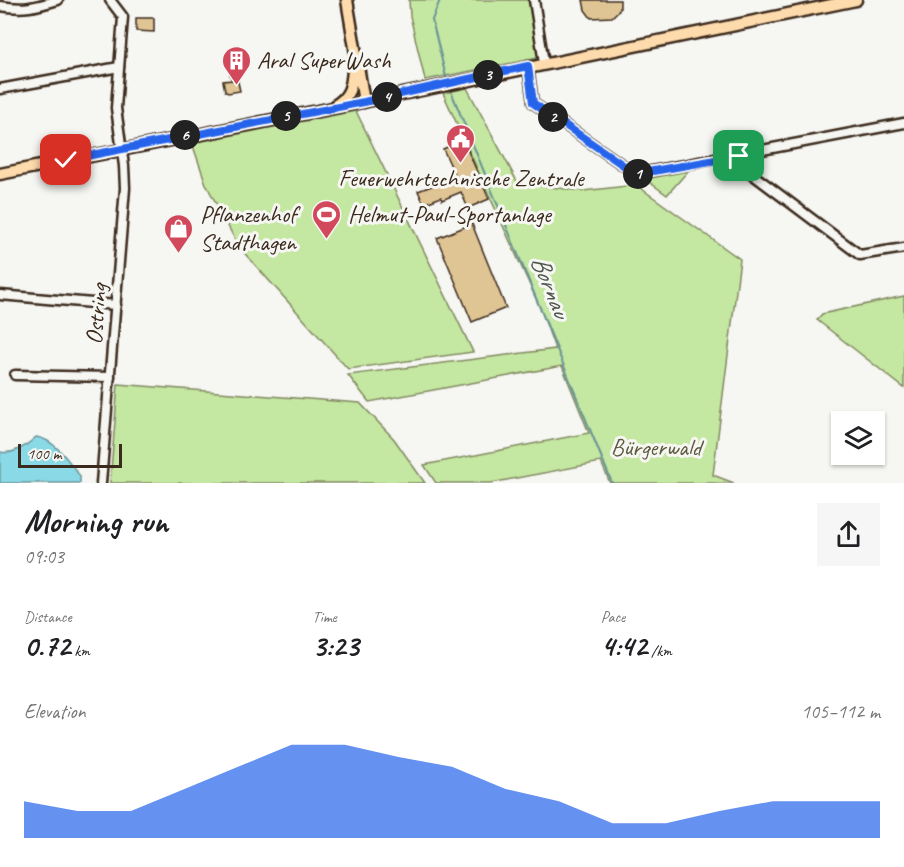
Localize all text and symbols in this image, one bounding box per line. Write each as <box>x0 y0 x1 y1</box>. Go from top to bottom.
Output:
building icon: Aral SuperWash <box>220 44 252 86</box>
place label: Aral SuperWash <box>257 45 392 75</box>
pin: 3 <box>473 60 503 90</box>
text: 3 <box>484 65 492 85</box>
pin: 4 <box>372 82 402 112</box>
text: 4 <box>383 87 391 107</box>
pin: 5 <box>271 101 301 131</box>
pin: 2 <box>538 102 568 132</box>
text: 5 <box>283 106 289 126</box>
text: 2 <box>549 107 557 127</box>
pin: 6 <box>170 120 200 150</box>
public building icon: Feuerwehrtechnische Zentrale <box>445 122 477 164</box>
text: 6 <box>181 125 189 145</box>
pin <box>713 130 764 181</box>
pin <box>40 134 91 185</box>
icon: arrive <box>722 139 755 172</box>
icon: check <box>49 143 82 176</box>
pin: 1 <box>623 159 653 189</box>
place label: Feuerwehrtechnische Zentrale <box>338 163 586 193</box>
text: 1 <box>634 164 642 184</box>
sports icon: Helmut-Paul-Sportanlage <box>311 198 343 240</box>
place label: Pflanzenhof Stadthagen <box>200 199 301 257</box>
place label: Helmut-Paul-Sportanlage <box>348 199 553 229</box>
shop icon: Pflanzenhof Stadthagen <box>163 212 195 254</box>
water label: Bornau <box>523 250 579 325</box>
street label: Ostring <box>78 280 114 346</box>
map controls <box>831 411 885 465</box>
button: layers <box>831 411 885 465</box>
park label: Bürgerwald <box>611 432 705 462</box>
scale bar <box>18 441 122 468</box>
text: 100 m <box>27 444 61 464</box>
text: Morning run <box>24 500 168 542</box>
button: share <box>817 503 880 566</box>
text: 09:03 <box>24 544 64 569</box>
text: Distance <box>24 607 72 627</box>
text: Time <box>312 607 337 627</box>
text: Pace <box>601 607 625 627</box>
text: 0.72 <box>24 627 70 665</box>
text: 3:23 <box>312 627 359 665</box>
text: 4:42 <box>601 627 647 665</box>
text: km <box>70 641 90 661</box>
text: /km <box>647 641 672 661</box>
text: Elevation <box>24 699 86 724</box>
text: 105–112 m <box>801 699 880 724</box>

